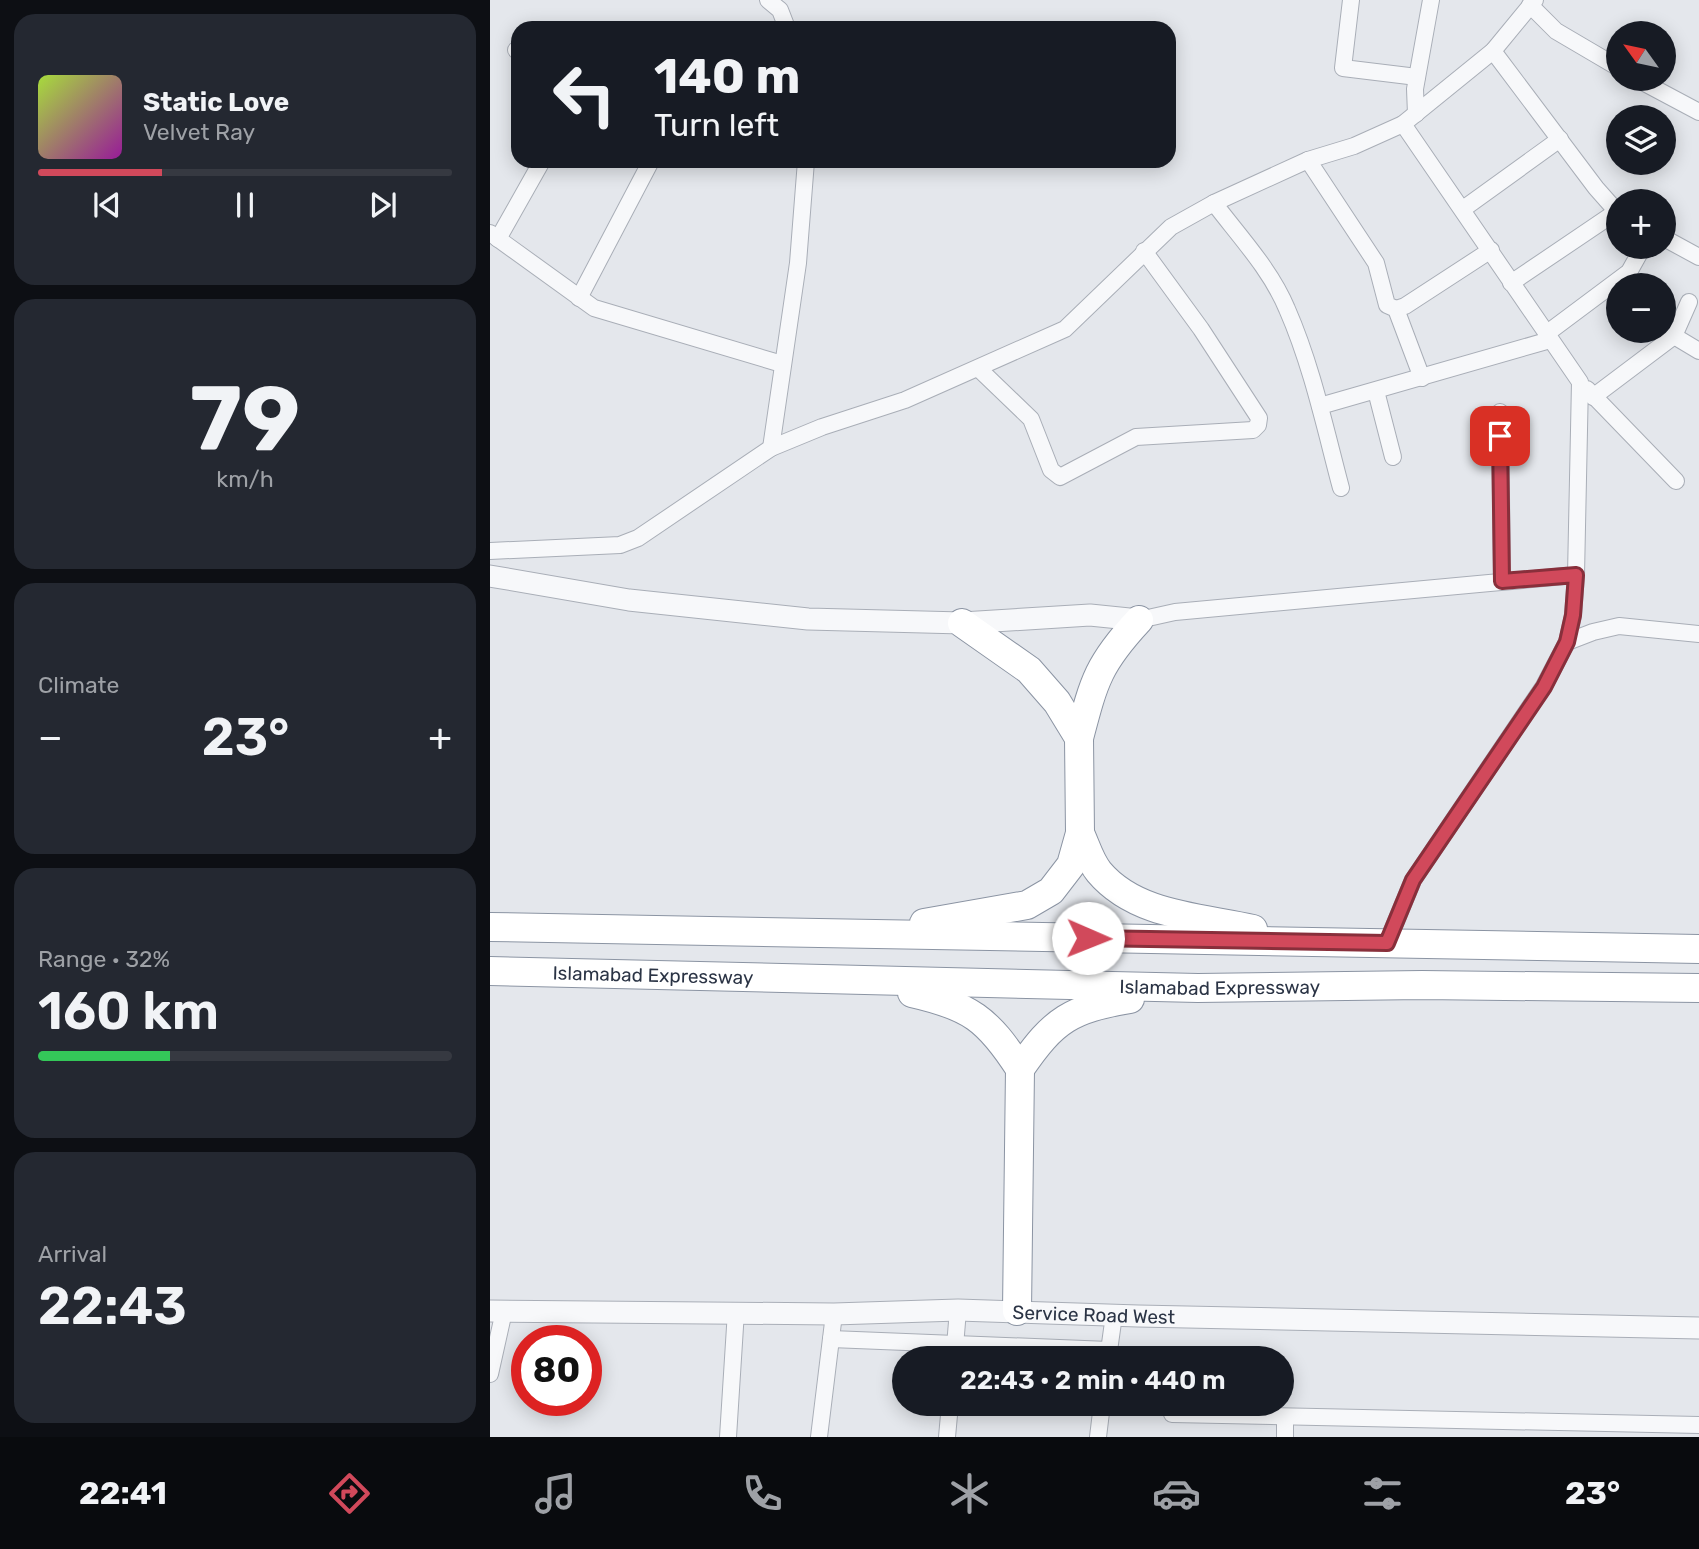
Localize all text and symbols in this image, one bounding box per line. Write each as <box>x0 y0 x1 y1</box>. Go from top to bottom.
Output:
north arrow <box>1606 21 1676 91</box>
map controls <box>1606 21 1676 343</box>
text: 140 m <box>654 47 800 105</box>
icon: left <box>539 49 630 140</box>
text: Static Love <box>143 87 289 118</box>
button: layers <box>1606 105 1676 175</box>
text: Turn left <box>654 106 779 144</box>
text: Velvet Ray <box>143 118 255 146</box>
icon: previous <box>88 186 126 224</box>
icon: pause <box>226 186 264 224</box>
icon: next <box>364 186 402 224</box>
button: + <box>1606 189 1676 259</box>
button: − <box>1606 273 1676 343</box>
text: 79 <box>190 365 300 473</box>
pin <box>1470 406 1530 466</box>
icon: arrive <box>1481 417 1519 455</box>
text: km/h <box>216 465 274 493</box>
text: Climate <box>38 671 119 699</box>
text: 23° <box>202 706 289 768</box>
text: − <box>38 714 63 760</box>
text: + <box>428 714 452 760</box>
position arrow <box>1051 901 1125 975</box>
text: Range · 32% <box>38 945 170 973</box>
street label: Islamabad Expressway <box>552 961 754 989</box>
street label: Islamabad Expressway <box>1119 975 1320 1000</box>
text: 160 km <box>38 980 219 1042</box>
text: Arrival <box>38 1240 107 1268</box>
text: 22:43 <box>38 1275 187 1337</box>
street label: Service Road West <box>1012 1300 1176 1328</box>
speed limit sign: 80 <box>511 1325 602 1416</box>
text: 22:43 · 2 min · 440 m <box>960 1365 1226 1396</box>
icon: directions <box>325 1469 374 1518</box>
icon: music <box>531 1469 580 1518</box>
icon: phone <box>738 1469 787 1518</box>
icon: climate <box>945 1469 994 1518</box>
icon: car <box>1152 1469 1201 1518</box>
icon: filters <box>1358 1469 1407 1518</box>
text: 22:41 <box>79 1474 167 1512</box>
text: 23° <box>1565 1474 1620 1512</box>

